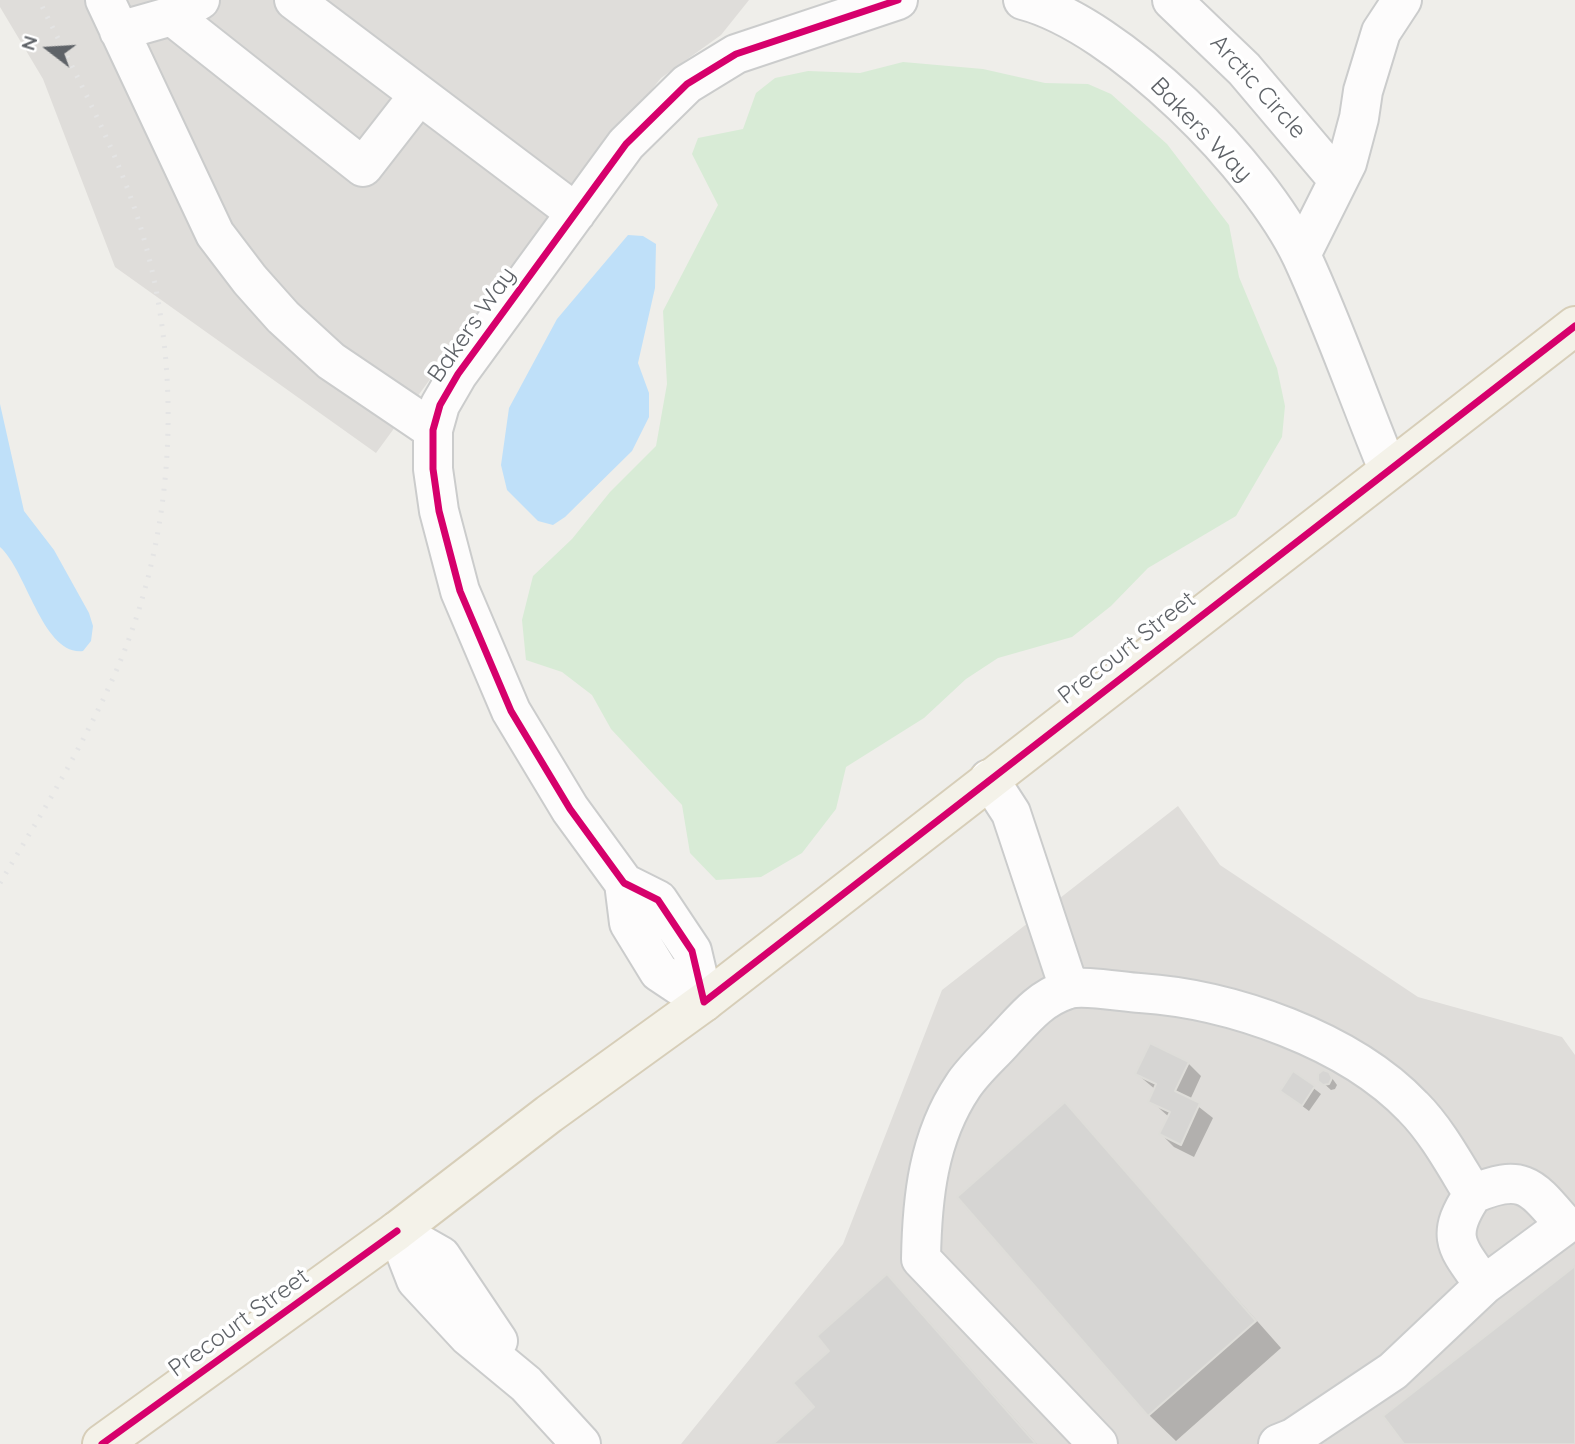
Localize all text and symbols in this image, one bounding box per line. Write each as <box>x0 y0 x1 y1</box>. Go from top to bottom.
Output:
north arrow <box>14 14 84 84</box>
street label: Arctic Circle <box>1204 29 1312 145</box>
text: N <box>15 33 42 53</box>
street label: Bakers Way <box>1144 72 1258 188</box>
street label: Bakers Way <box>422 262 522 388</box>
street label: Precourt Street <box>1052 585 1202 711</box>
street label: Precourt Street <box>163 1262 315 1384</box>

